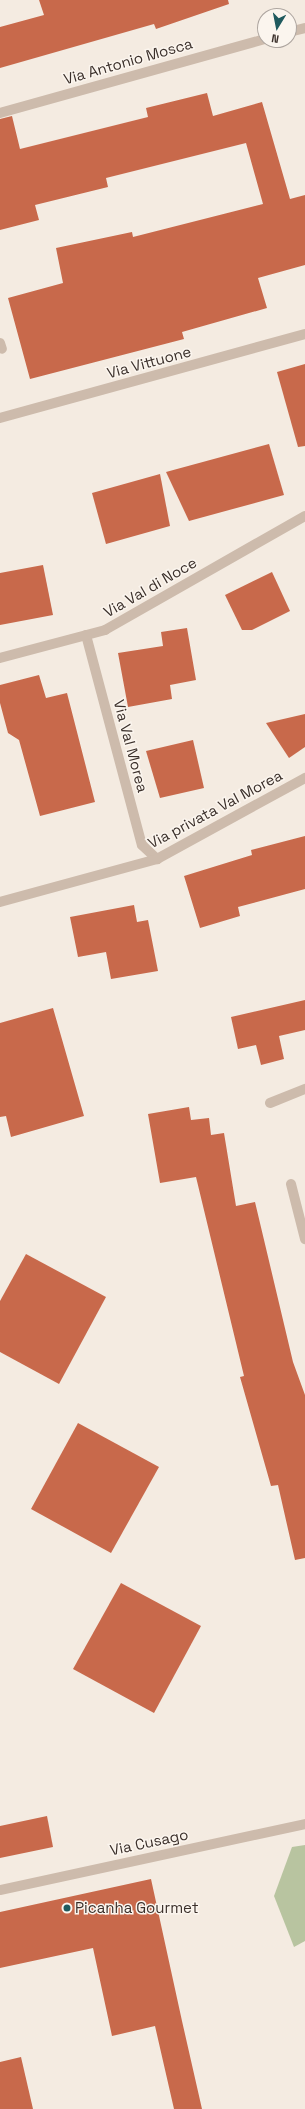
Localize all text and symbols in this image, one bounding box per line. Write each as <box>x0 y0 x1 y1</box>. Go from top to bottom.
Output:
north arrow <box>257 8 297 48</box>
text: N <box>270 31 280 46</box>
street label: Via Antonio Mosca <box>61 34 195 88</box>
street label: Via Vittuone <box>105 342 193 382</box>
street label: Via Val di Noce <box>100 553 200 621</box>
street label: Via Val Morea <box>110 698 152 794</box>
street label: Via privata Val Morea <box>145 766 285 852</box>
street label: Via Cusago <box>108 1825 190 1859</box>
place label: Picanha Gourmet <box>75 1899 199 1917</box>
marker: Picanha Gourmet <box>62 1903 72 1913</box>

